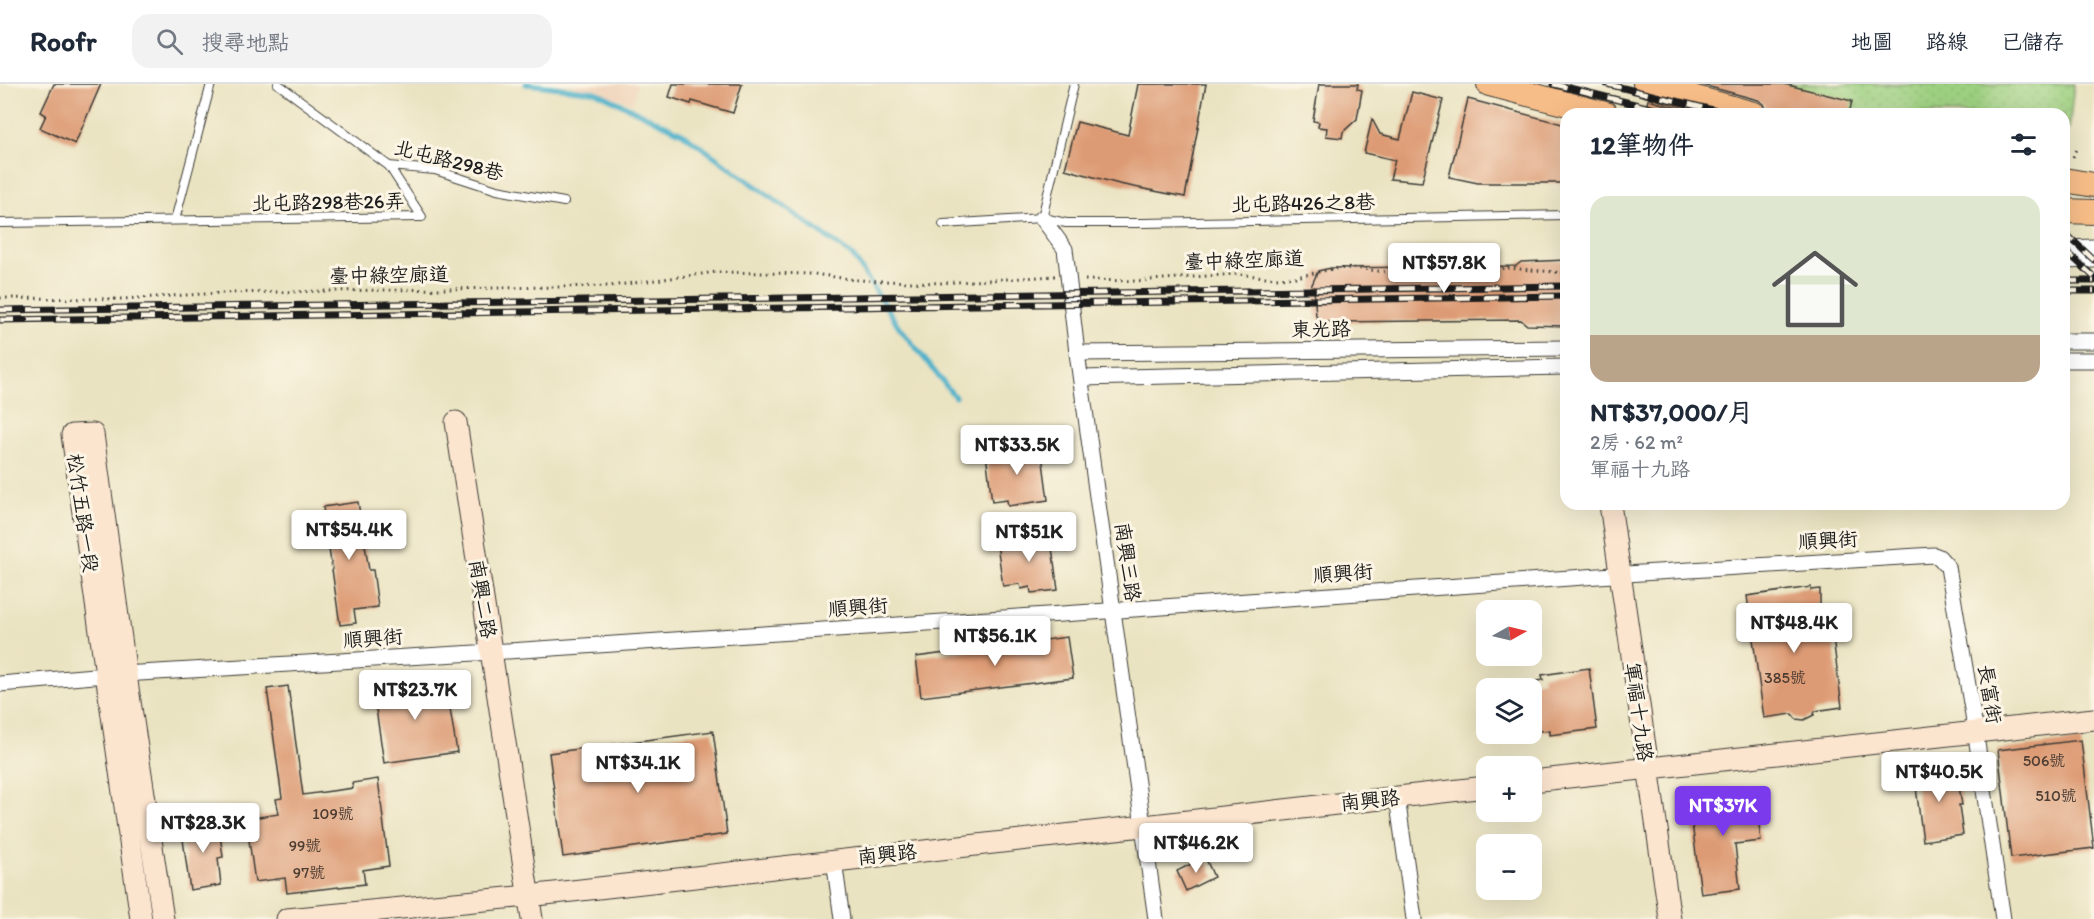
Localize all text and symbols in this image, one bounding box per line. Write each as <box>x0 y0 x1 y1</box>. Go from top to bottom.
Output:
search box <box>132 14 552 68</box>
text: Roofr <box>30 24 96 58</box>
icon: search <box>153 25 186 58</box>
text: 搜尋地點 <box>201 29 290 56</box>
text: 地圖 <box>1851 29 1893 54</box>
text: 路線 <box>1926 29 1968 54</box>
text: 已儲存 <box>2001 29 2064 54</box>
icon: filters <box>2007 128 2040 161</box>
text: 12筆物件 <box>1590 129 1694 161</box>
street label: 北屯路298巷 <box>392 135 507 185</box>
street label: 北屯路298巷26弄 <box>251 189 405 215</box>
street label: 北屯路426之8巷 <box>1231 190 1376 216</box>
icon: home <box>1761 235 1869 343</box>
pin: NT$57.8K <box>1382 243 1506 294</box>
street label: 臺中綠空廊道 <box>1184 246 1304 274</box>
text: NT$57.8K <box>1402 250 1486 274</box>
street label: 臺中綠空廊道 <box>329 262 449 288</box>
street label: 東光路 <box>1291 316 1352 342</box>
text: NT$37,000/月 <box>1590 396 1754 428</box>
pin: NT$33.5K <box>955 425 1079 476</box>
text: 2房 · 62 m² <box>1590 430 1683 454</box>
text: NT$33.5K <box>975 432 1059 456</box>
street label: 松竹五路一段 <box>63 452 103 574</box>
text: 軍福十九路 <box>1590 457 1690 481</box>
pin: NT$54.4K <box>287 510 411 561</box>
pin: NT$51K <box>980 512 1078 563</box>
text: NT$54.4K <box>305 517 393 541</box>
text: NT$51K <box>995 519 1063 543</box>
street label: 南興三路 <box>1111 521 1146 604</box>
street label: 順興街 <box>1797 526 1859 554</box>
street label: 南興二路 <box>465 558 501 641</box>
street label: 順興街 <box>1312 559 1374 587</box>
street label: 順興街 <box>827 593 889 621</box>
north arrow <box>1476 600 1542 666</box>
map controls <box>1476 600 1542 900</box>
pin: NT$48.4K <box>1732 603 1856 654</box>
text: NT$48.4K <box>1750 610 1838 634</box>
pin: NT$56.1K <box>933 616 1057 667</box>
text: NT$56.1K <box>954 623 1036 647</box>
street label: 順興街 <box>342 624 404 652</box>
street label: 軍福十九路 <box>1620 661 1658 764</box>
street label: 長富街 <box>1973 662 2007 726</box>
house number: 385號 <box>1764 668 1806 687</box>
pin: NT$23.7K <box>353 670 477 721</box>
text: NT$23.7K <box>373 677 457 701</box>
button: layers <box>1476 678 1542 744</box>
pin: NT$34.1K <box>576 743 700 794</box>
text: NT$34.1K <box>596 750 680 774</box>
house number: 506號 <box>2023 751 2065 770</box>
pin: NT$40.5K <box>1877 752 2001 803</box>
button: + <box>1476 756 1542 822</box>
text: NT$40.5K <box>1895 759 1983 783</box>
street label: 南興路 <box>1339 785 1402 815</box>
pin: NT$37K <box>1674 786 1772 837</box>
house number: 510號 <box>2035 786 2077 805</box>
text: NT$37K <box>1689 793 1757 817</box>
pin: NT$28.3K <box>141 803 265 854</box>
house number: 109號 <box>312 804 354 823</box>
text: NT$28.3K <box>161 810 245 834</box>
pin: NT$46.2K <box>1134 823 1258 874</box>
text: NT$46.2K <box>1153 830 1239 854</box>
button: − <box>1476 834 1542 900</box>
house number: 99號 <box>289 836 321 855</box>
street label: 南興路 <box>856 839 919 869</box>
house number: 97號 <box>293 863 325 882</box>

